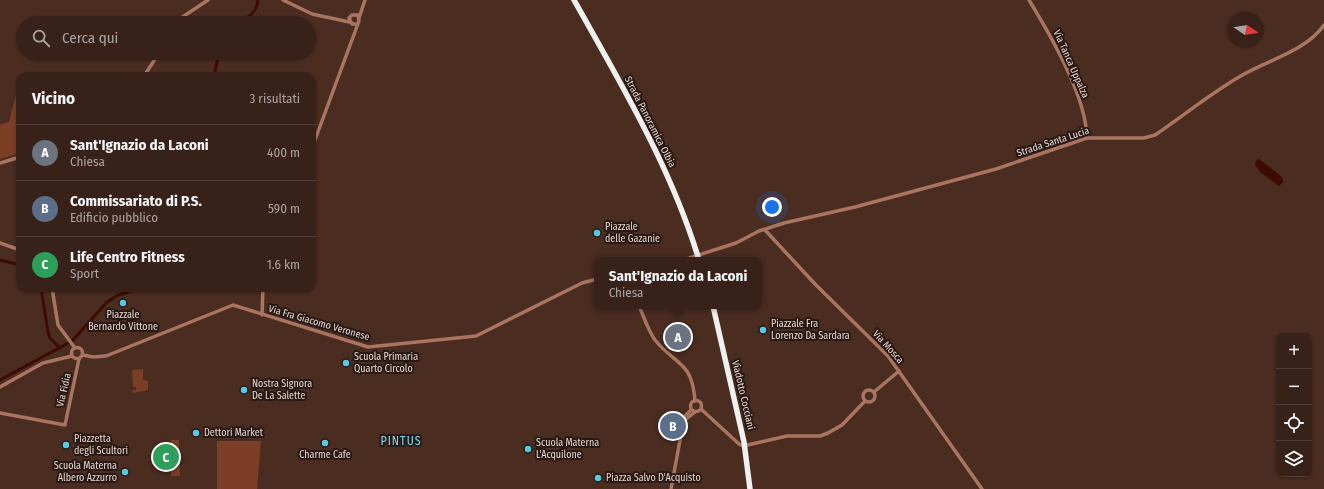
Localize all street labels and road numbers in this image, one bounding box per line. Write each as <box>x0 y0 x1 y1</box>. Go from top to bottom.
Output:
street label: Via Tanca Uppalza <box>1051 28 1091 100</box>
street label: Strada Panoramica Olbia <box>622 75 678 170</box>
street label: Strada Santa Lucia <box>1015 125 1091 159</box>
street label: Via Fra Giacomo Veronese <box>267 303 371 343</box>
street label: Via Mosca <box>870 328 906 366</box>
street label: Viadotto Cocciani <box>729 359 757 431</box>
street label: Via Fidia <box>54 372 74 408</box>

